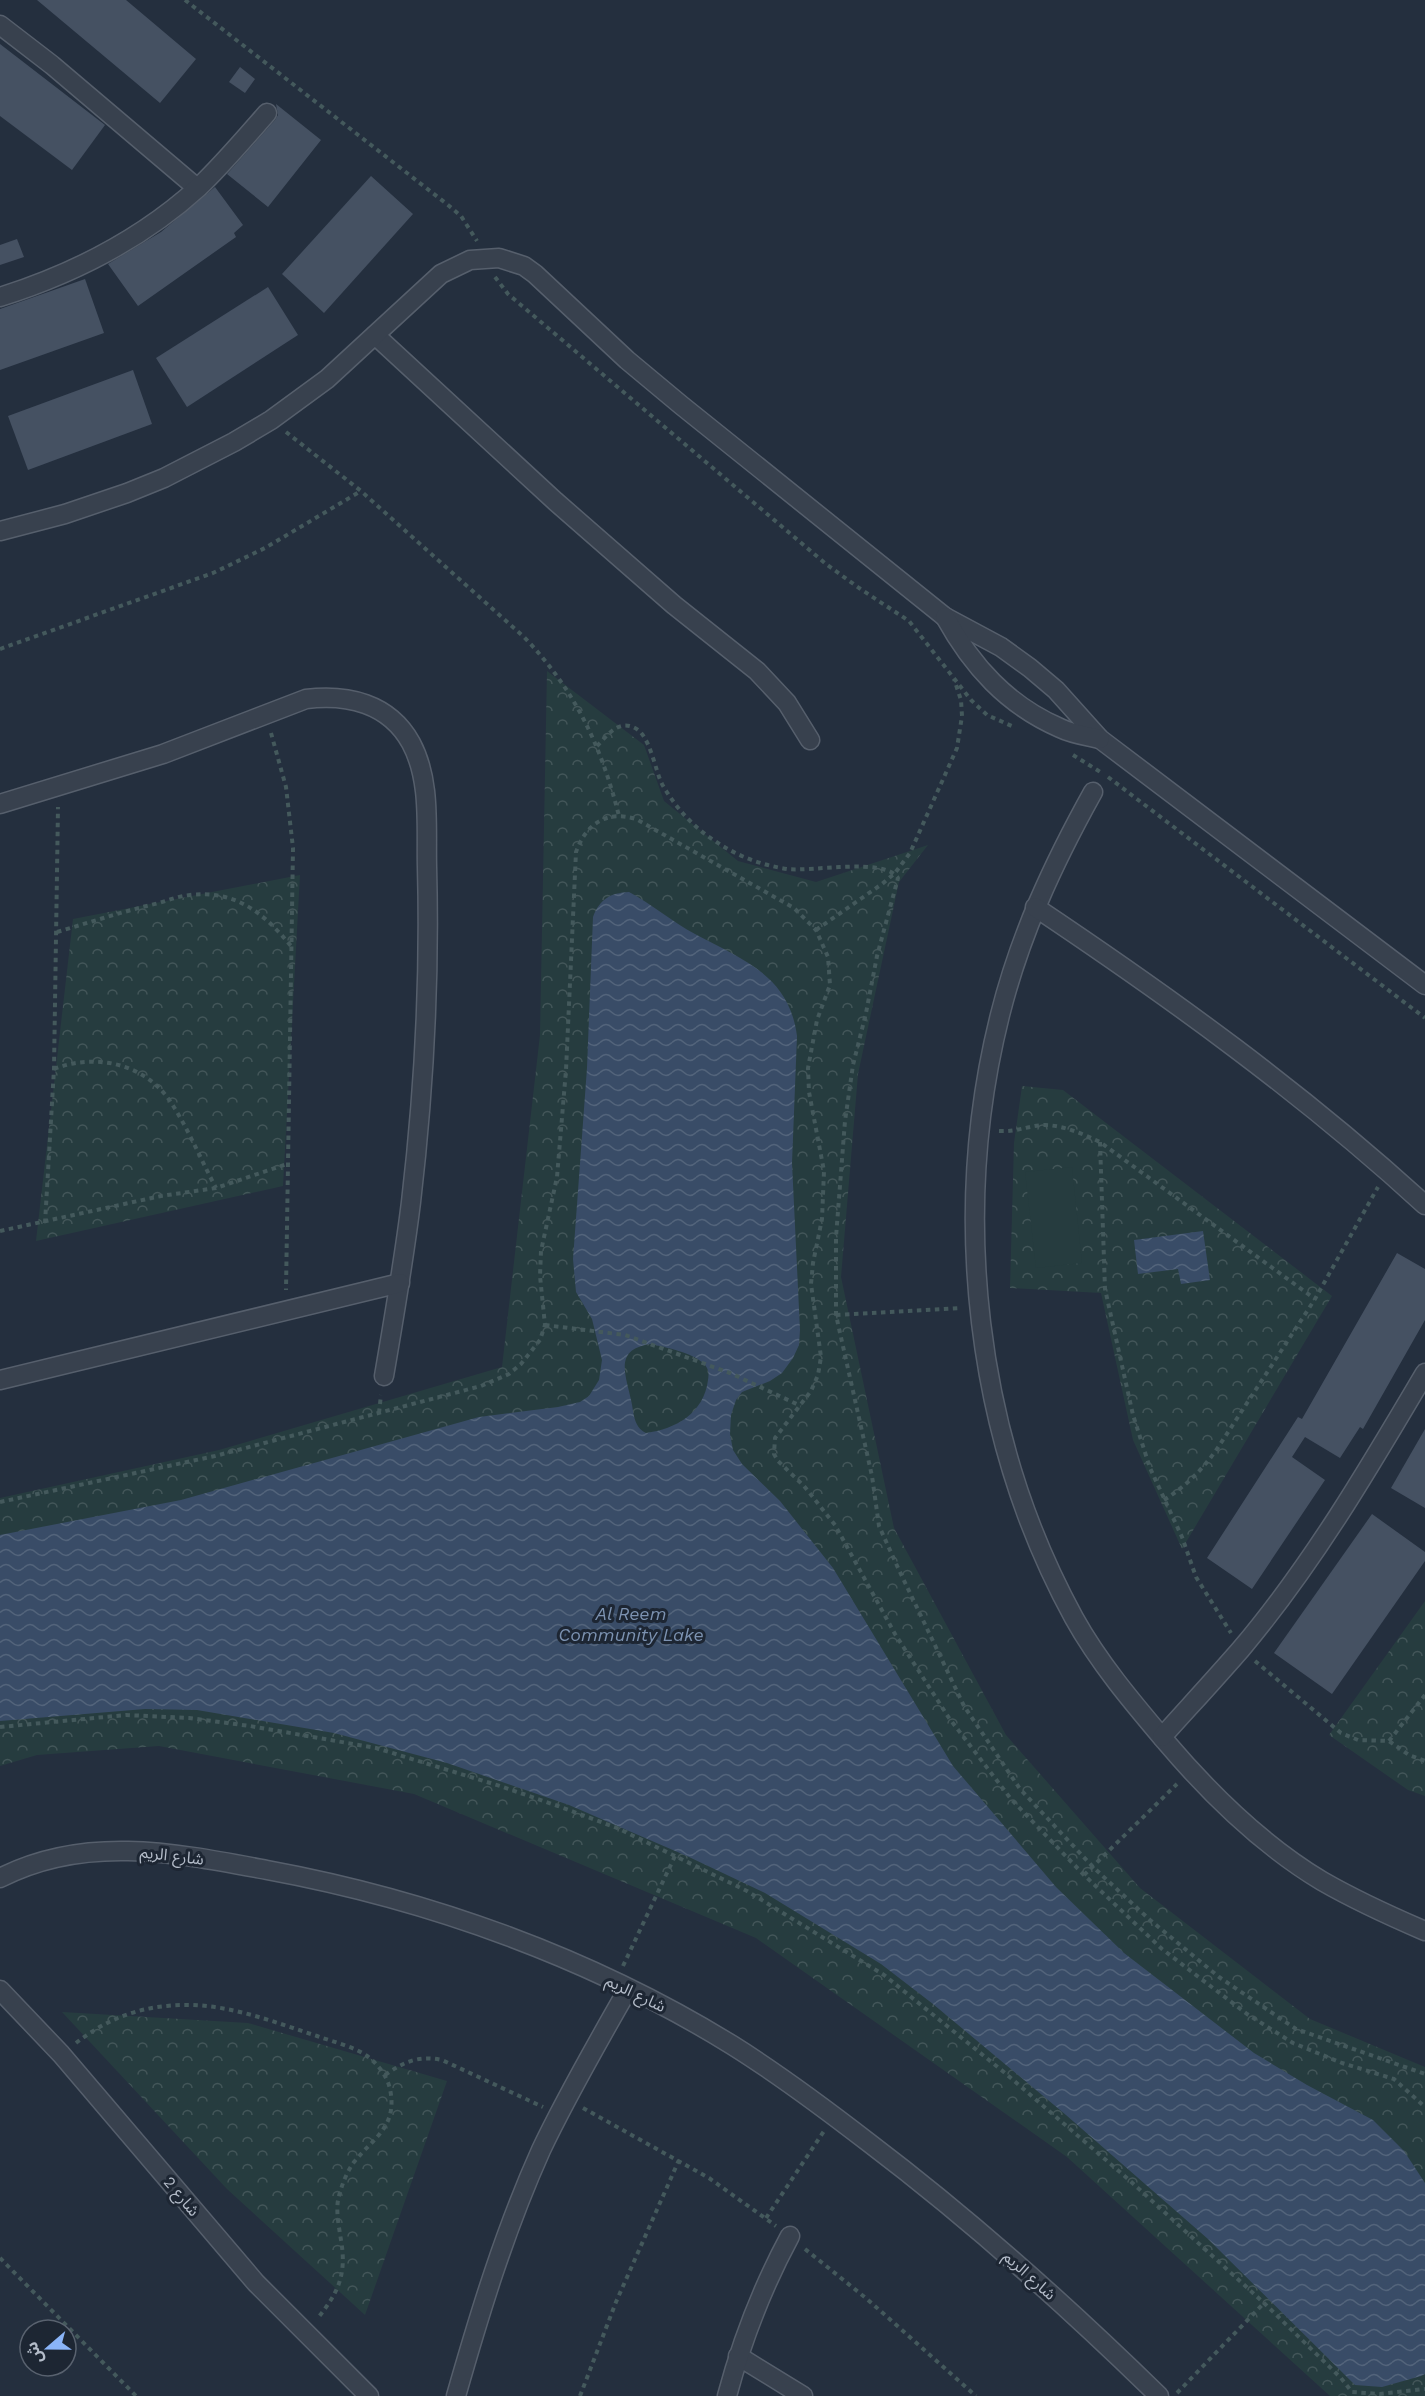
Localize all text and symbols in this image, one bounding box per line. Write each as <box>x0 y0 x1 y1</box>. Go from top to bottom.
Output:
water label: Al Reem Community Lake <box>558 1603 704 1645</box>
street label: شارع الريم <box>139 1842 205 1872</box>
street label: شارع الريم <box>601 1971 669 2019</box>
street label: شارع 2 <box>157 2173 204 2222</box>
street label: شارع الريم <box>997 2247 1060 2306</box>
north arrow <box>18 2318 78 2378</box>
text: ش <box>22 2339 47 2367</box>

